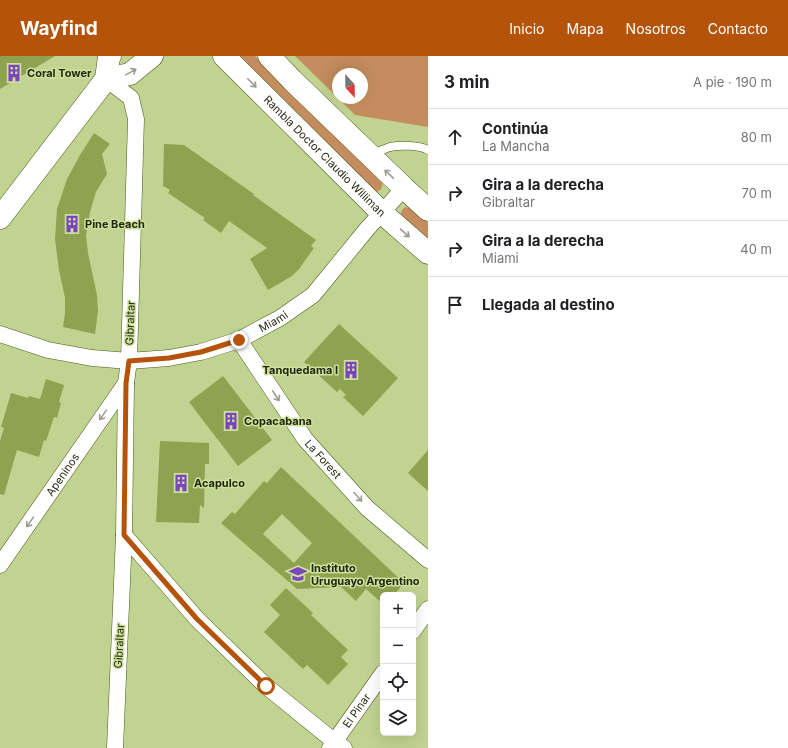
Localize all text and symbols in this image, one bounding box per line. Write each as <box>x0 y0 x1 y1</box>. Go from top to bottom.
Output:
text: Wayfind <box>20 17 98 40</box>
text: Inicio <box>509 20 545 37</box>
text: Mapa <box>567 20 604 37</box>
text: Nosotros <box>626 20 686 37</box>
text: Contacto <box>708 20 768 37</box>
building icon: Coral Tower <box>4 63 24 83</box>
place label: Coral Tower <box>27 66 92 80</box>
one-way arrow <box>125 67 137 75</box>
north arrow <box>332 68 368 104</box>
text: 3 min <box>444 72 490 92</box>
text: A pie · 190 m <box>693 74 772 90</box>
one-way arrow <box>247 79 257 88</box>
street label: Rambla Doctor Claudio Williman <box>261 93 388 220</box>
text: Continúa <box>482 119 549 138</box>
icon: ahead <box>444 126 466 148</box>
text: 80 m <box>741 129 772 145</box>
text: La Mancha <box>482 138 549 154</box>
one-way arrow <box>384 169 394 179</box>
text: Gira a la derecha <box>482 175 604 194</box>
icon: right <box>444 182 466 204</box>
text: 70 m <box>742 185 772 201</box>
text: Gibraltar <box>482 194 535 210</box>
building icon: Pine Beach <box>62 214 82 234</box>
place label: Pine Beach <box>85 217 145 231</box>
one-way arrow <box>400 228 410 237</box>
text: Gira a la derecha <box>482 231 604 250</box>
icon: right <box>444 238 466 260</box>
text: 40 m <box>740 241 772 257</box>
text: Miami <box>482 250 519 266</box>
icon: arrive <box>444 294 466 316</box>
text: Llegada al destino <box>482 295 615 314</box>
street label: Gibraltar <box>122 300 138 346</box>
street label: Miami <box>256 308 291 335</box>
route end <box>230 331 248 349</box>
building icon: Tanquedama I <box>341 360 361 380</box>
place label: Tanquedama I <box>262 363 338 377</box>
one-way arrow <box>272 390 280 401</box>
one-way arrow <box>99 410 107 421</box>
building icon: Copacabana <box>221 411 241 431</box>
place label: Copacabana <box>244 414 312 428</box>
street label: La Forest <box>302 437 345 482</box>
street label: Apeninos <box>43 450 82 499</box>
building icon: Acapulco <box>171 473 191 493</box>
place label: Acapulco <box>194 476 245 490</box>
one-way arrow <box>353 492 362 503</box>
one-way arrow <box>26 517 34 528</box>
place label: Instituto Uruguayo Argentino <box>311 561 420 588</box>
school or university icon: Instituto Uruguayo Argentino <box>288 564 308 584</box>
map controls <box>380 592 416 736</box>
button: + <box>380 592 416 628</box>
street label: Gibraltar <box>111 623 127 669</box>
button: − <box>380 628 416 664</box>
button: locate <box>380 664 416 700</box>
route start <box>257 677 275 695</box>
street label: El Pinar <box>340 690 373 730</box>
button: layers <box>380 700 416 736</box>

